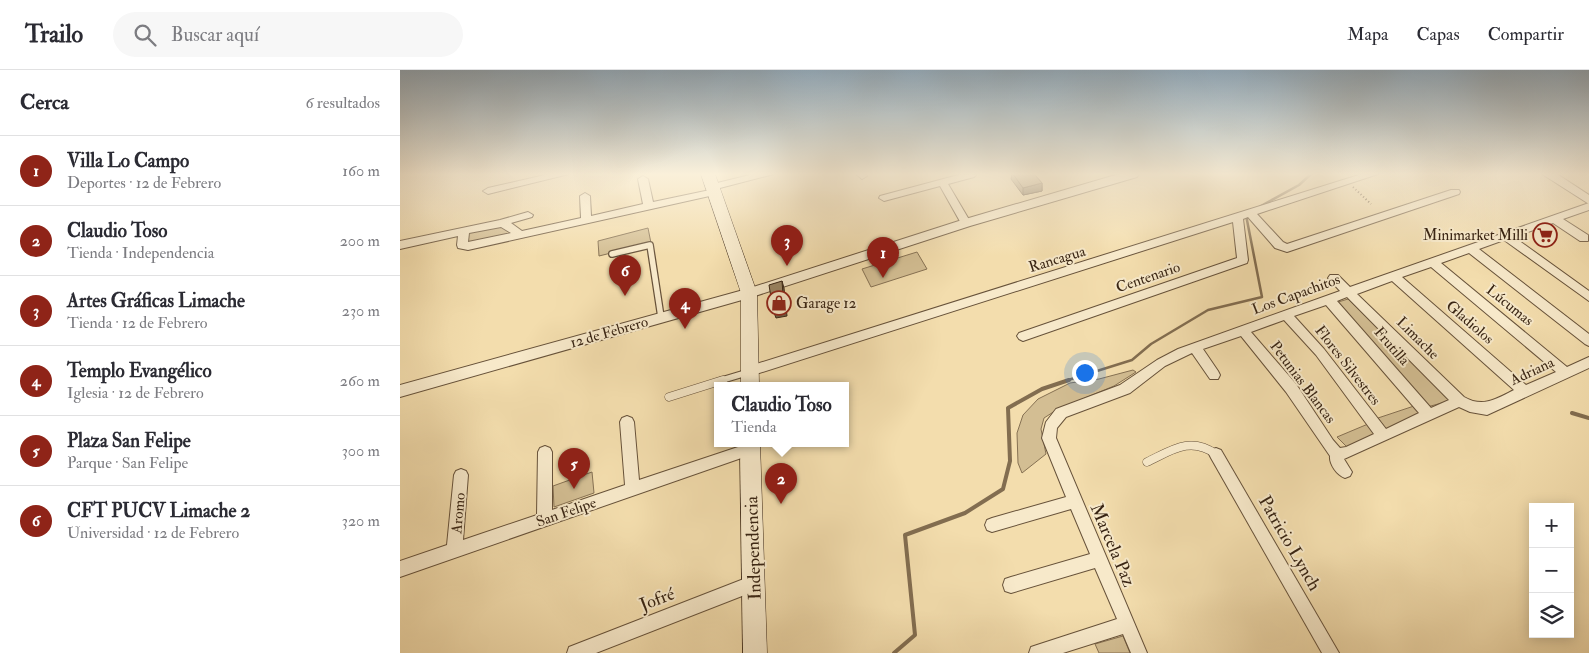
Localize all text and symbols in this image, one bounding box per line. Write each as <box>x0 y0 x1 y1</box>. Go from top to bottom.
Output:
search box <box>113 12 463 57</box>
text: Trailo <box>25 19 83 50</box>
icon: search <box>131 21 159 49</box>
text: Buscar aquí <box>171 23 259 47</box>
text: Mapa <box>1347 23 1389 46</box>
text: Capas <box>1417 23 1460 46</box>
text: Compartir <box>1488 23 1564 46</box>
text: Cerca <box>20 89 69 116</box>
text: 6 resultados <box>305 93 380 113</box>
text: Villa Lo Campo <box>67 149 189 173</box>
text: 1 <box>33 161 39 181</box>
text: 160 m <box>342 161 380 181</box>
text: Deportes · 12 de Febrero <box>67 173 221 193</box>
text: Claudio Toso <box>67 219 167 243</box>
supermarket icon: Minimarket Milli <box>1532 222 1558 248</box>
pin: 3 <box>771 225 803 266</box>
place label: Minimarket Milli <box>1423 226 1528 245</box>
text: 2 <box>32 231 40 251</box>
text: 200 m <box>340 231 380 251</box>
pin: 1 <box>867 237 899 278</box>
street label: Rancagua <box>1027 242 1089 277</box>
text: Tienda · Independencia <box>67 243 214 263</box>
pin: 6 <box>609 255 641 296</box>
street label: Centenario <box>1114 258 1183 297</box>
street label: Los Capachitos <box>1250 270 1343 320</box>
street label: Lúcumas <box>1482 281 1537 330</box>
pin: 4 <box>669 288 701 329</box>
text: Artes Gráficas Limache <box>67 289 245 313</box>
shop icon: Garage 12 <box>766 290 792 316</box>
place label: Garage 12 <box>796 294 857 313</box>
street label: Gladiolos <box>1442 296 1497 348</box>
text: 3 <box>33 301 39 321</box>
text: 230 m <box>342 301 380 321</box>
street label: 12 de Febrero <box>568 312 650 353</box>
text: Tienda · 12 de Febrero <box>67 313 208 333</box>
street label: Limache <box>1392 313 1443 364</box>
street label: Flores Silvestres <box>1311 322 1385 409</box>
street label: Frutilla <box>1370 323 1414 370</box>
street label: Petunias Blancas <box>1265 337 1340 427</box>
street label: Adriana <box>1506 353 1558 390</box>
text: Templo Evangélico <box>67 359 212 383</box>
your location <box>1072 360 1098 386</box>
text: 4 <box>32 371 40 391</box>
text: 260 m <box>340 371 380 391</box>
popup <box>714 382 849 447</box>
text: Iglesia · 12 de Febrero <box>67 383 204 403</box>
text: Claudio Toso <box>731 393 832 417</box>
text: Tienda <box>731 417 777 437</box>
text: Plaza San Felipe <box>67 429 191 453</box>
text: 5 <box>32 441 40 461</box>
text: 300 m <box>342 441 380 461</box>
pin: 5 <box>558 448 590 489</box>
text: Parque · San Felipe <box>67 453 188 473</box>
pin: 2 <box>765 463 797 504</box>
street label: Aromo <box>447 492 470 535</box>
street label: Patricio Lynch <box>1253 492 1326 595</box>
street label: San Felipe <box>534 493 599 533</box>
street label: Independencia <box>740 495 767 600</box>
text: CFT PUCV Limache 2 <box>67 499 250 523</box>
street label: Marcela Paz <box>1085 500 1140 591</box>
map controls <box>1529 503 1574 638</box>
button: + <box>1529 503 1574 548</box>
text: 6 <box>32 511 40 531</box>
text: 320 m <box>342 511 380 531</box>
text: Universidad · 12 de Febrero <box>67 523 239 543</box>
button: − <box>1529 548 1574 593</box>
street label: Jofré <box>635 582 678 617</box>
button: layers <box>1529 593 1574 638</box>

